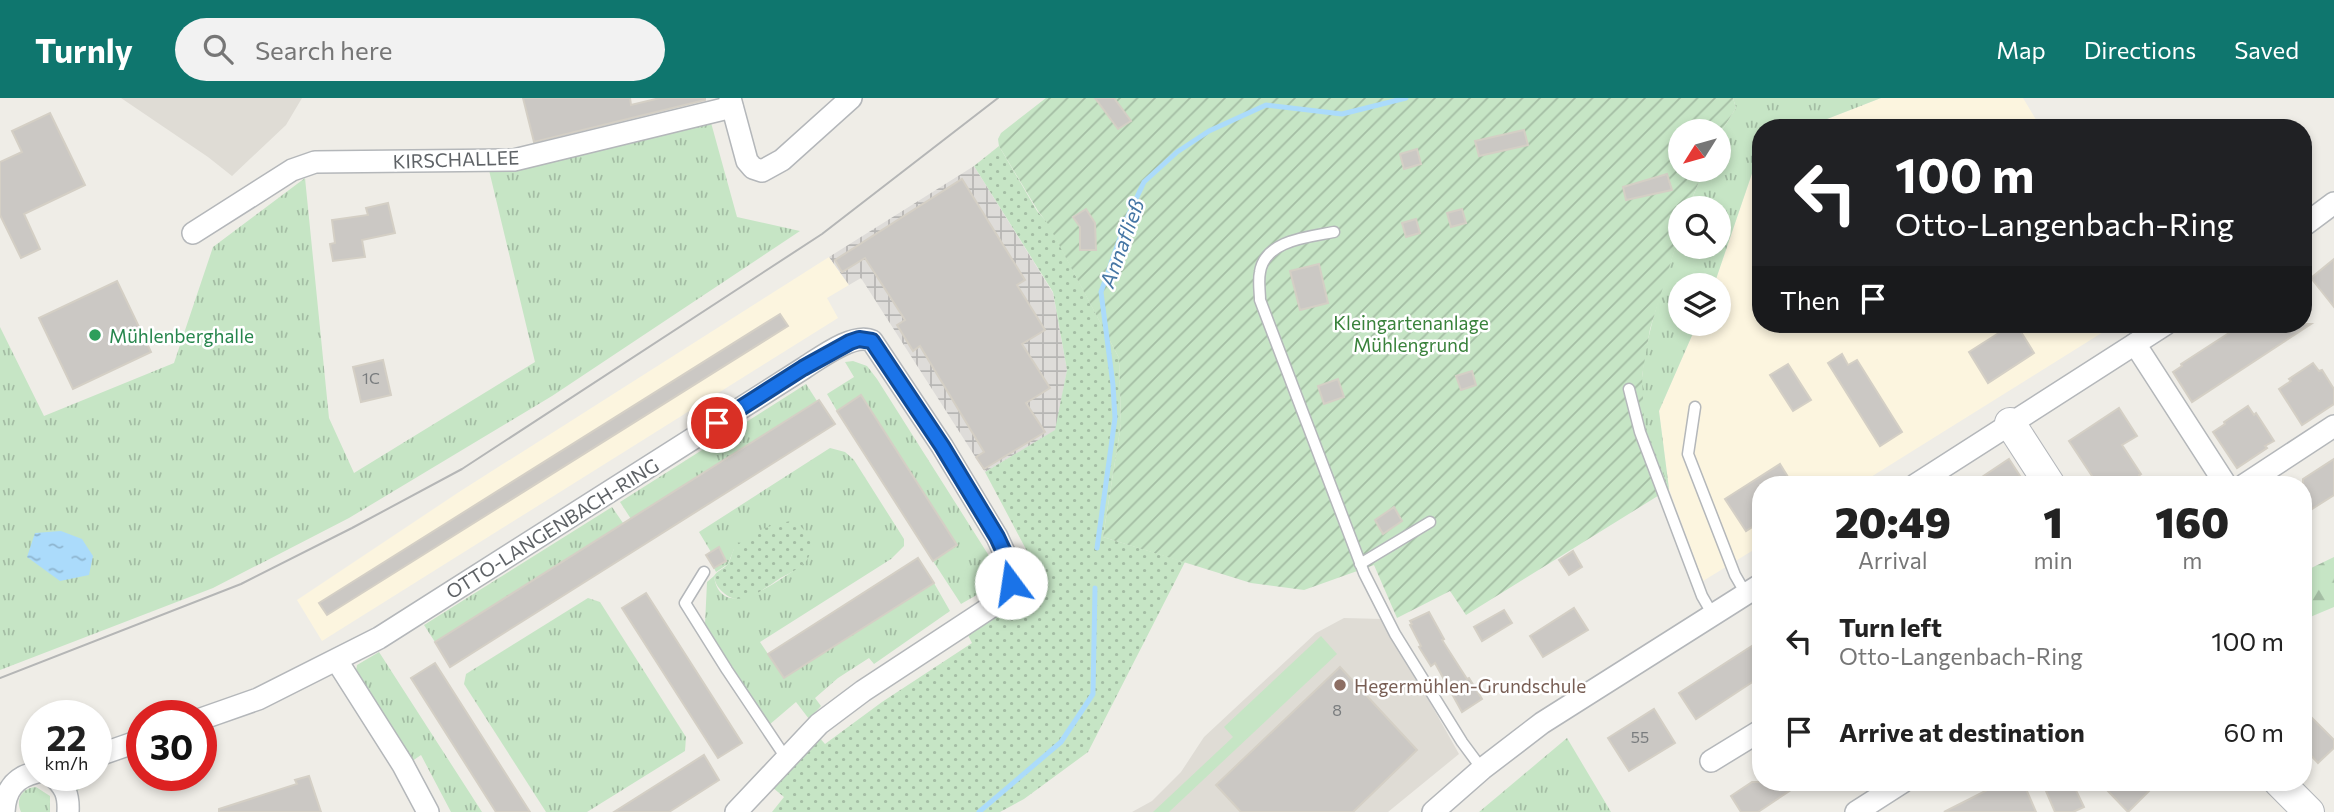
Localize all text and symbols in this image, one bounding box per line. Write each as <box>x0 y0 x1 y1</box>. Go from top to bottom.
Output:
search box <box>175 18 665 81</box>
text: Turnly <box>35 29 133 70</box>
icon: search <box>199 30 237 68</box>
text: Search here <box>255 34 392 65</box>
text: Map <box>1996 35 2046 64</box>
text: Directions <box>2084 35 2196 64</box>
text: Saved <box>2234 35 2299 64</box>
north arrow <box>1668 119 1731 182</box>
map controls <box>1668 119 1731 336</box>
text: 100 m <box>1895 143 2034 203</box>
street label: KIRSCHALLEE <box>392 145 520 173</box>
icon: left <box>1780 147 1871 238</box>
water label: Annafließ <box>1093 195 1149 292</box>
button: search <box>1668 196 1731 259</box>
text: Otto-Langenbach-Ring <box>1895 203 2234 243</box>
button: layers <box>1668 273 1731 336</box>
icon: arrive <box>1854 280 1892 318</box>
text: Then <box>1780 284 1840 315</box>
park label: Kleingartenanlage Mühlengrund <box>1333 311 1489 356</box>
place label: Mühlenberghalle <box>109 324 254 347</box>
marker: Mühlenberghalle <box>87 327 103 343</box>
house number: 1C <box>362 368 380 387</box>
pin <box>687 393 747 453</box>
icon: arrive <box>698 404 736 442</box>
street label: OTTO-LANGENBACH-RING <box>441 453 663 603</box>
text: 20:49 <box>1835 495 1951 547</box>
text: 1 <box>2043 495 2063 547</box>
text: 160 <box>2155 495 2229 547</box>
position arrow <box>974 546 1048 620</box>
text: Arrival <box>1858 546 1928 574</box>
text: min <box>2034 546 2073 574</box>
text: m <box>2182 546 2202 574</box>
text: Turn left <box>1839 611 1942 642</box>
icon: left <box>1780 622 1818 660</box>
text: 100 m <box>2211 625 2284 656</box>
text: Otto-Langenbach-Ring <box>1839 642 2083 670</box>
place label: Hegermühlen-Grundschule <box>1354 674 1586 697</box>
marker: Hegermühlen-Grundschule <box>1332 677 1348 693</box>
speed limit sign: 30 <box>126 700 217 791</box>
house number: 8 <box>1332 700 1342 719</box>
icon: arrive <box>1780 713 1818 751</box>
text: 22 <box>47 715 86 758</box>
text: Arrive at destination <box>1839 716 2085 747</box>
text: 60 m <box>2224 716 2284 747</box>
house number: 55 <box>1631 727 1649 746</box>
text: km/h <box>45 752 88 774</box>

